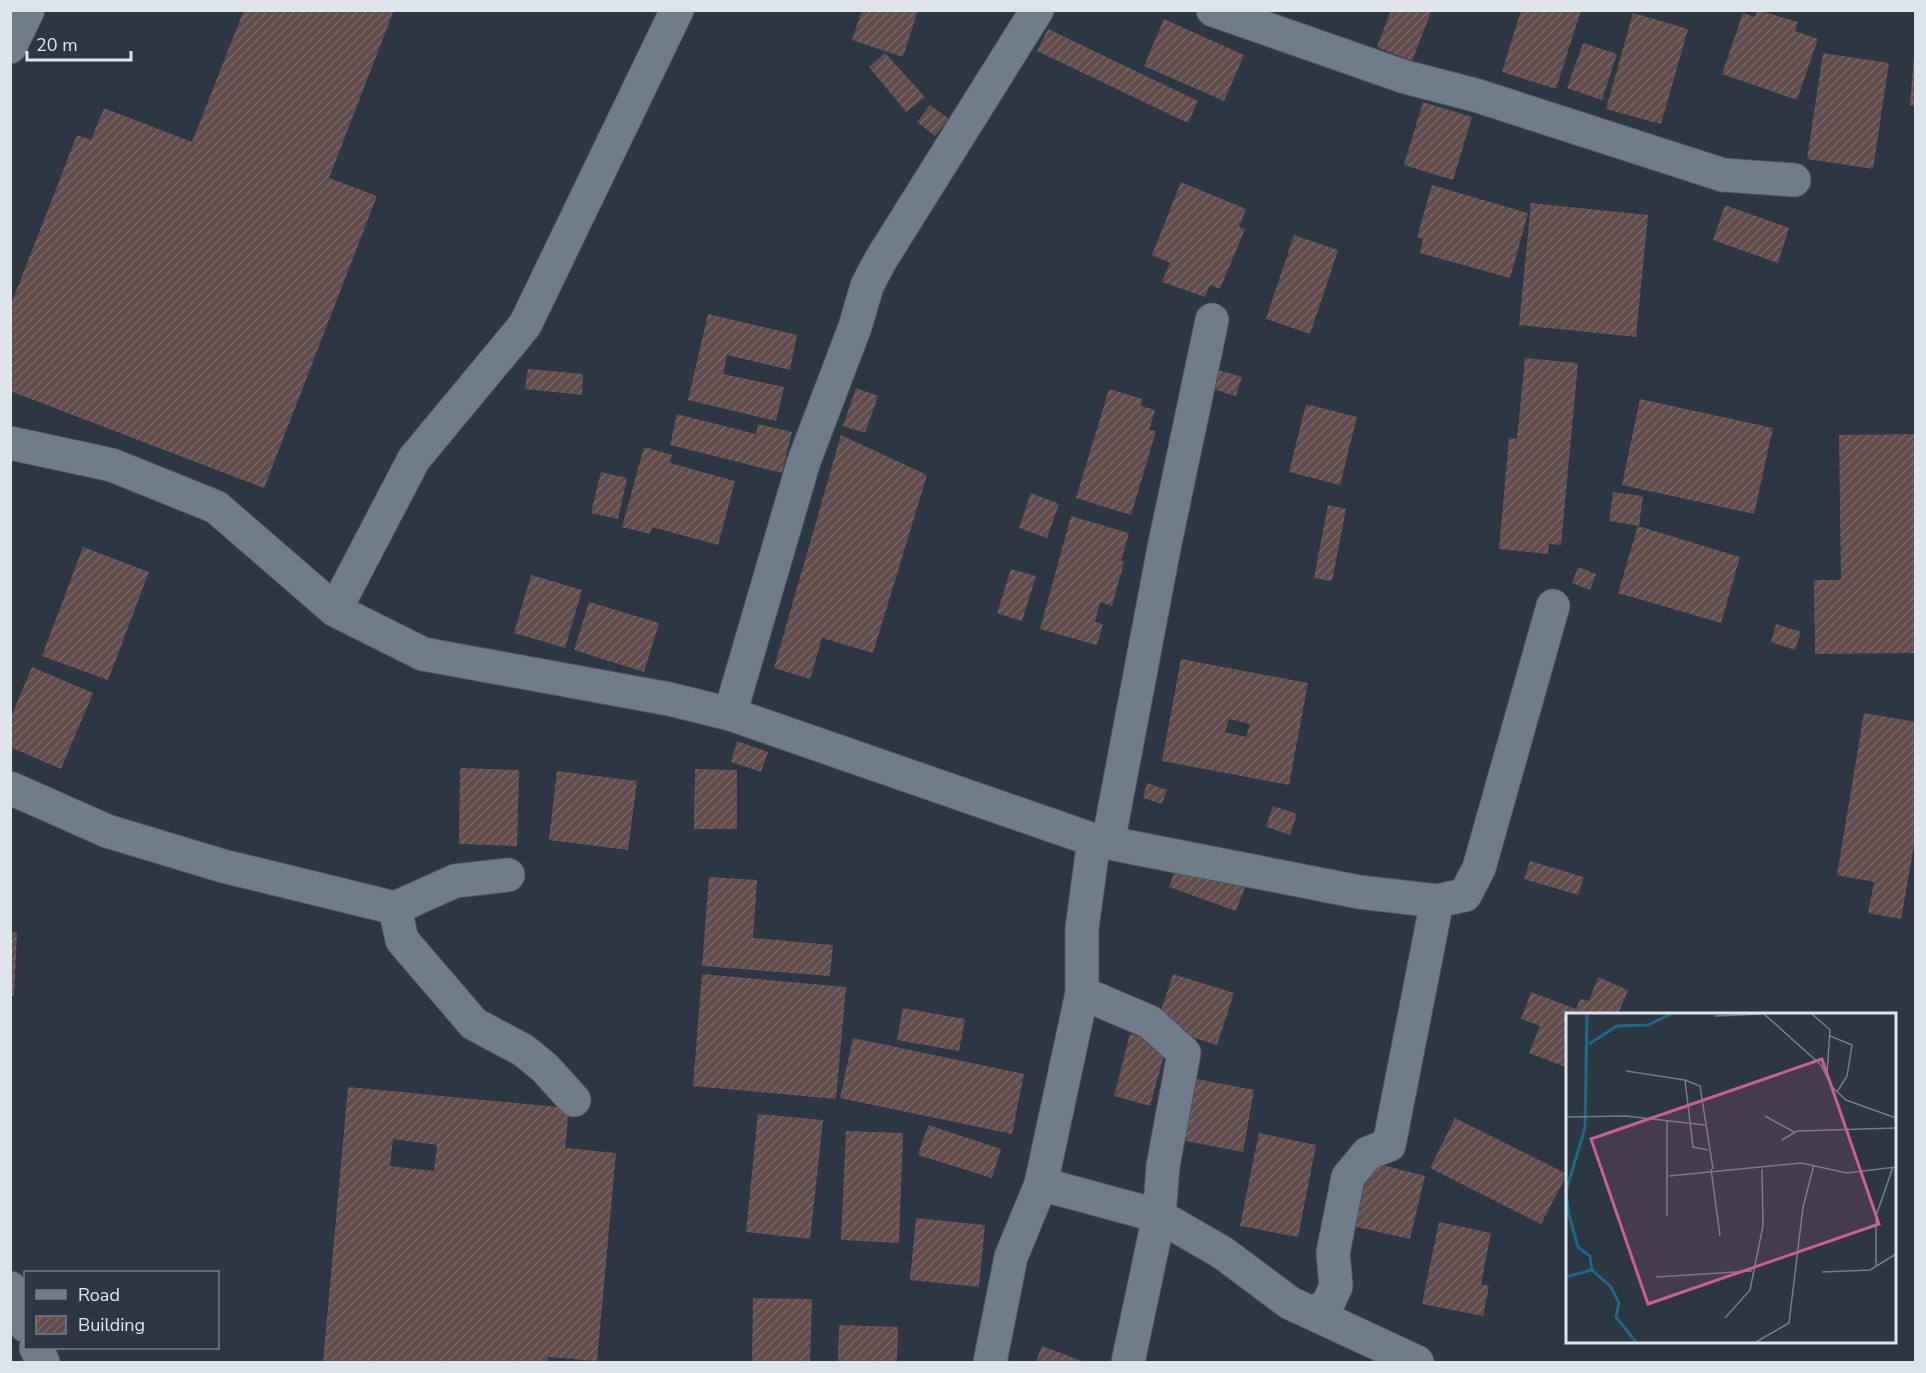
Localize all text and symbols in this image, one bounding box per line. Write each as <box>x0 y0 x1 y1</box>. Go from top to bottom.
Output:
scale bar <box>27 24 130 62</box>
text: 20 m <box>36 33 78 57</box>
inset map <box>1566 1013 1896 1343</box>
legend <box>24 1271 219 1349</box>
text: Road <box>78 1283 120 1307</box>
text: Building <box>78 1313 145 1337</box>

